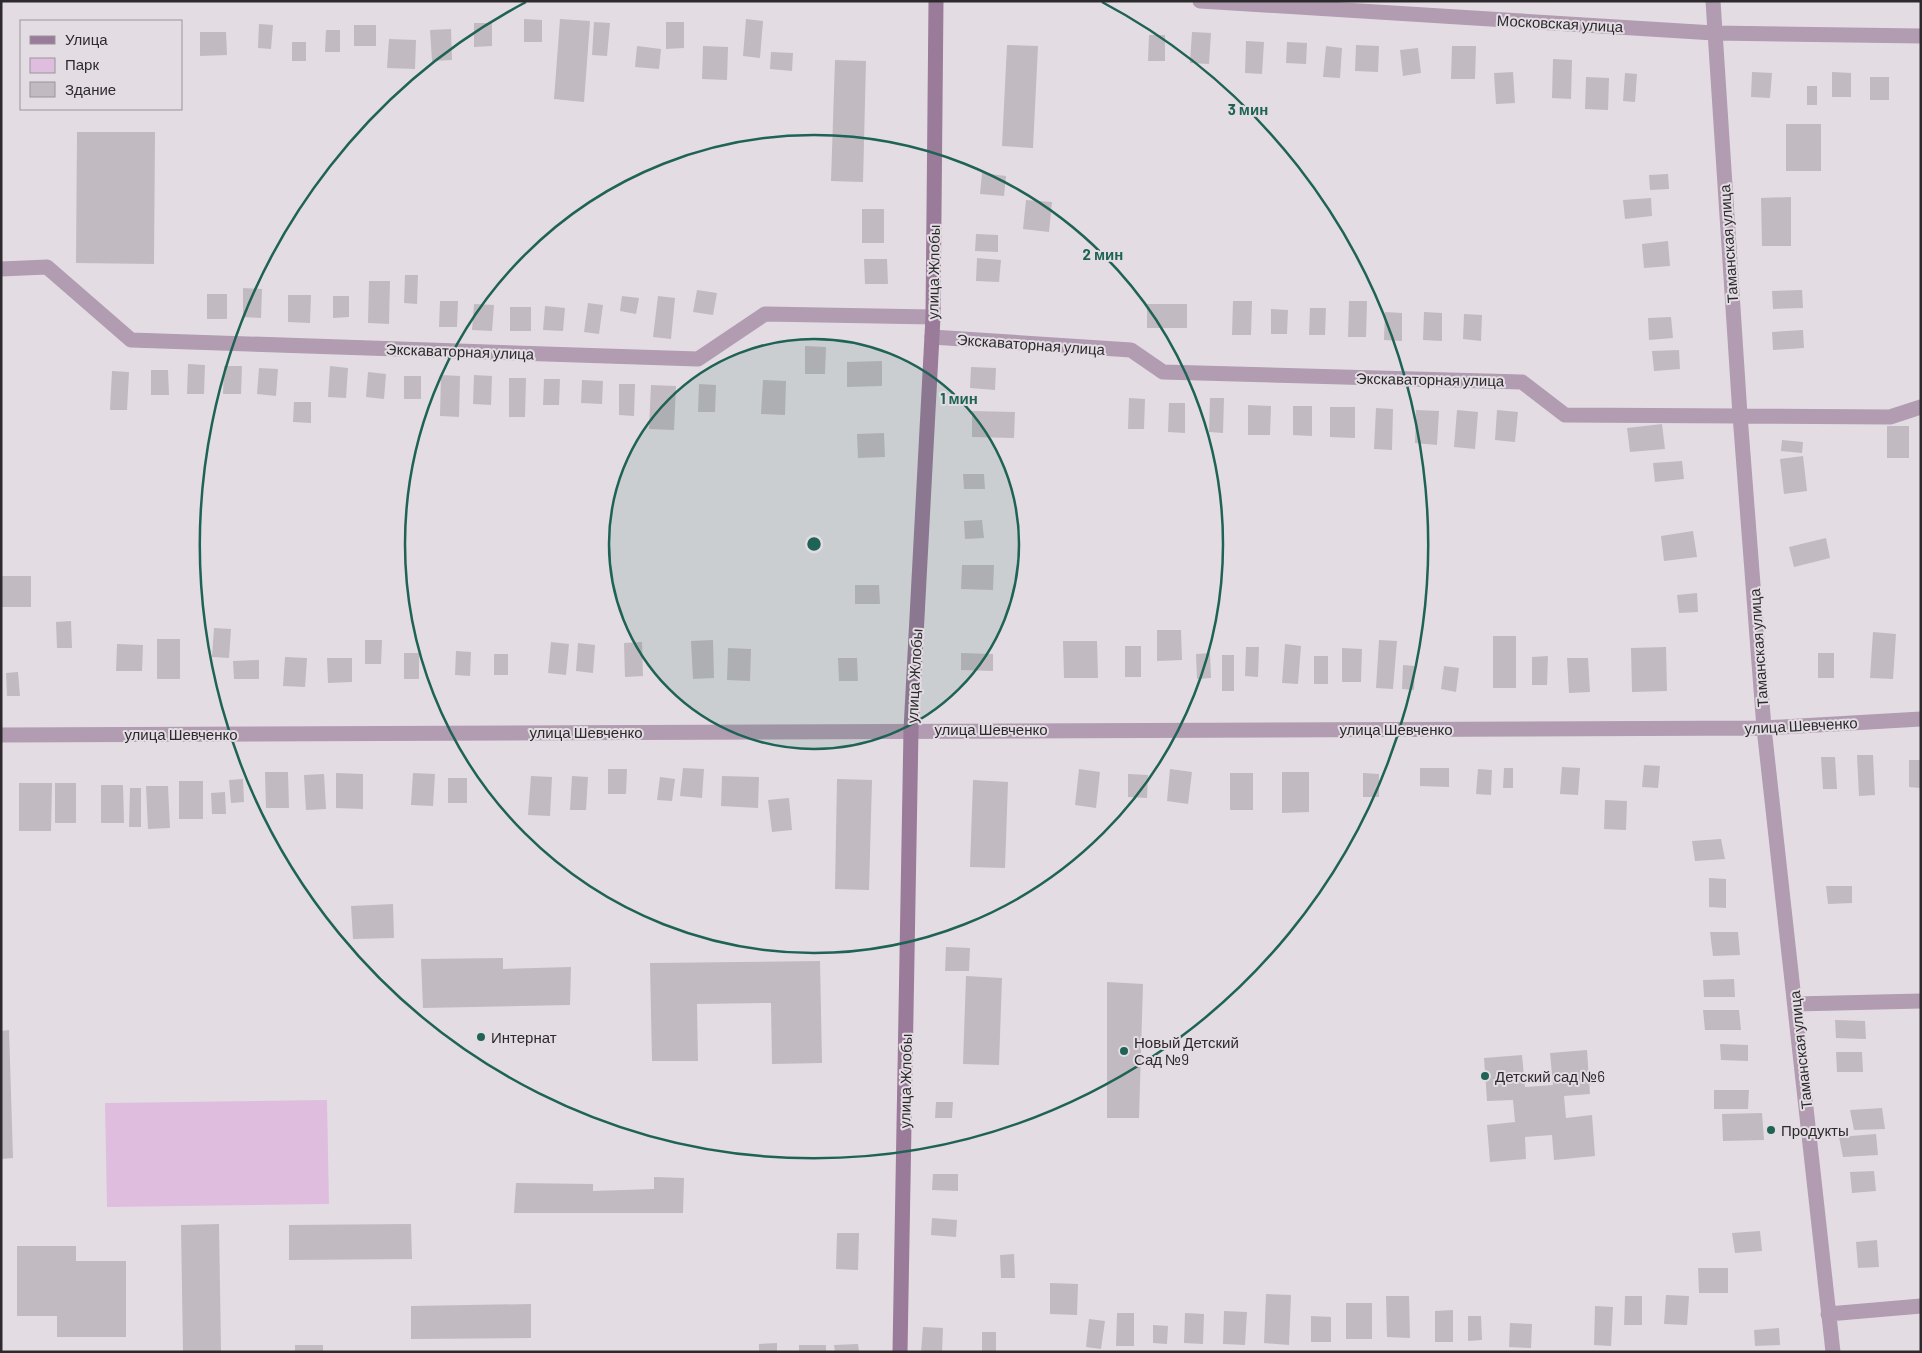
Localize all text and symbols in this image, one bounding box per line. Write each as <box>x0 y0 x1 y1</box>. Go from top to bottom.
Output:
street label: Московская улица <box>1496 11 1624 35</box>
legend <box>20 20 182 110</box>
text: Улица <box>65 30 108 48</box>
text: Парк <box>65 55 99 73</box>
text: Здание <box>65 80 116 98</box>
text: 3 мин <box>1228 100 1268 118</box>
street label: Таманская улица <box>1715 183 1741 304</box>
street label: улица Жлобы <box>923 224 943 320</box>
text: 2 мин <box>1083 245 1123 263</box>
street label: Экскаваторная улица <box>956 330 1106 358</box>
street label: Экскаваторная улица <box>386 339 535 363</box>
street label: Экскаваторная улица <box>1356 369 1505 389</box>
text: 1 мин <box>940 389 978 407</box>
centre of rings <box>805 535 823 553</box>
street label: Таманская улица <box>1745 587 1771 708</box>
street label: улица Жлобы <box>903 628 925 724</box>
street label: улица Шевченко <box>1744 713 1858 737</box>
street label: улица Шевченко <box>934 720 1048 738</box>
street label: улица Шевченко <box>1339 720 1453 738</box>
street label: улица Шевченко <box>529 723 643 741</box>
street label: улица Шевченко <box>124 725 238 743</box>
street label: Таманская улица <box>1785 989 1815 1110</box>
place label: Интернат <box>491 1028 557 1046</box>
marker: Интернат <box>475 1031 487 1043</box>
street label: улица Жлобы <box>895 1033 915 1129</box>
place label: Новый Детский Сад №9 <box>1134 1033 1239 1068</box>
marker: Новый Детский Сад №9 <box>1118 1045 1130 1057</box>
place label: Детский сад №6 <box>1495 1067 1605 1085</box>
marker: Детский сад №6 <box>1479 1070 1491 1082</box>
place label: Продукты <box>1781 1121 1849 1139</box>
marker: Продукты <box>1765 1124 1777 1136</box>

